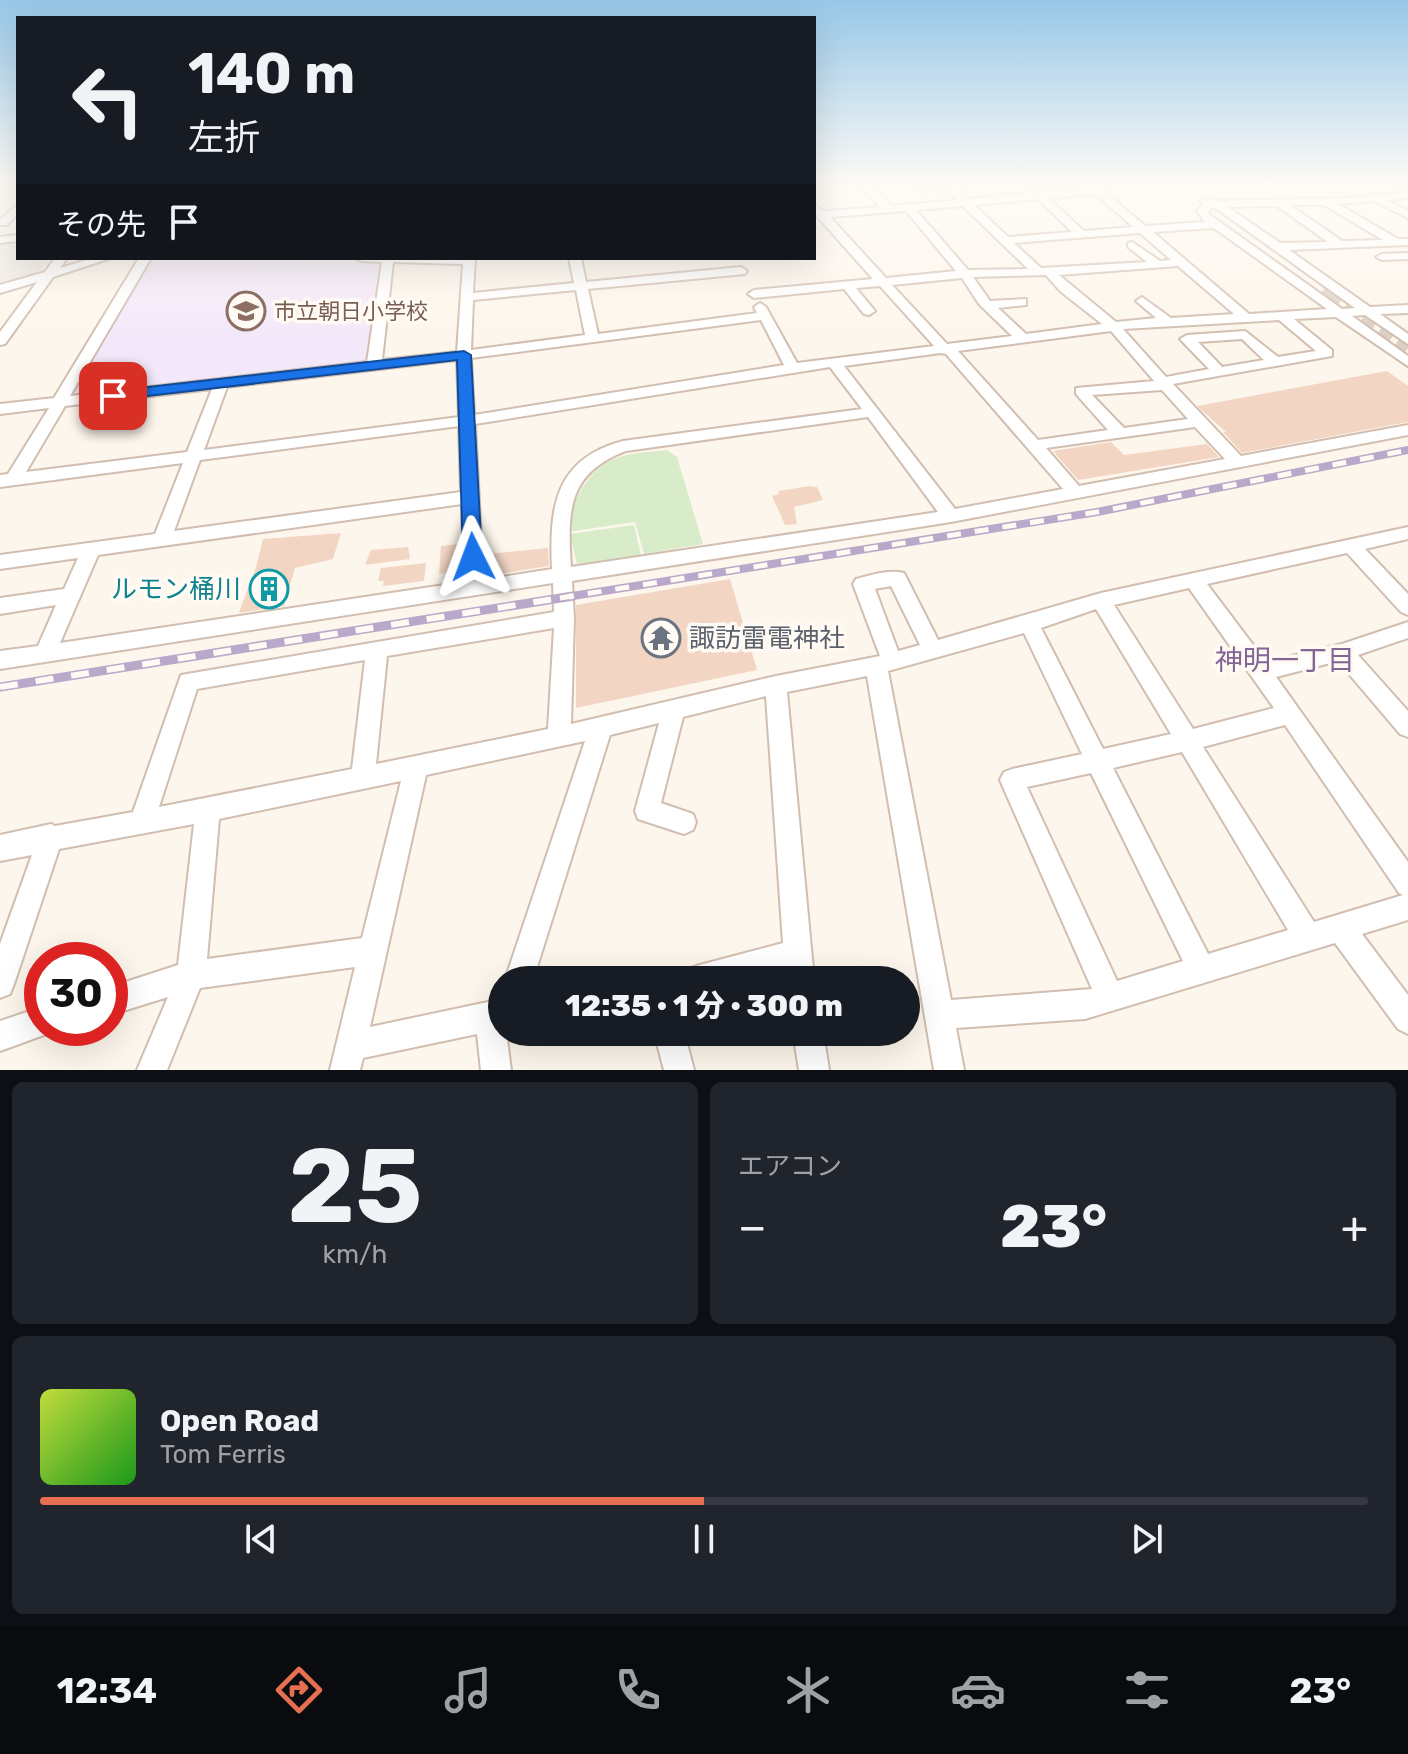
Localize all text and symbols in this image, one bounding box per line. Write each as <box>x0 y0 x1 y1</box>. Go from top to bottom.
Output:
text: 140 m <box>188 41 355 107</box>
icon: left <box>56 48 160 152</box>
text: 左折 <box>188 116 260 159</box>
icon: arrive <box>162 200 206 244</box>
text: その先 <box>56 207 146 243</box>
school or university icon: 市立朝日小学校 <box>225 290 267 332</box>
place label: 市立朝日小学校 <box>274 298 428 325</box>
pin <box>79 362 147 430</box>
icon: arrive <box>91 374 135 418</box>
position arrow <box>431 515 515 599</box>
building icon: ルモン桶川 <box>248 568 290 610</box>
place label: ルモン桶川 <box>111 574 241 605</box>
temple icon: 諏訪雷電神社 <box>640 617 682 659</box>
place label: 諏訪雷電神社 <box>689 623 845 654</box>
district label: 神明一丁目 <box>1215 644 1355 677</box>
speed limit sign: 30 <box>24 942 128 1046</box>
text: 12:35 · 1 分 · 300 m <box>565 988 843 1024</box>
text: 25 <box>288 1125 422 1248</box>
text: エアコン <box>738 1151 842 1182</box>
text: 23° <box>1000 1191 1107 1262</box>
text: − <box>738 1201 767 1253</box>
text: + <box>1341 1201 1368 1253</box>
text: km/h <box>323 1239 387 1270</box>
text: Open Road <box>160 1403 319 1439</box>
text: Tom Ferris <box>160 1439 286 1470</box>
icon: previous <box>239 1517 283 1561</box>
icon: pause <box>682 1517 726 1561</box>
icon: next <box>1125 1517 1169 1561</box>
icon: directions <box>271 1662 327 1718</box>
icon: music <box>440 1662 496 1718</box>
icon: phone <box>610 1662 666 1718</box>
icon: climate <box>780 1662 836 1718</box>
icon: car <box>950 1662 1006 1718</box>
icon: filters <box>1119 1662 1175 1718</box>
text: 12:34 <box>57 1669 157 1712</box>
text: 23° <box>1289 1669 1351 1712</box>

